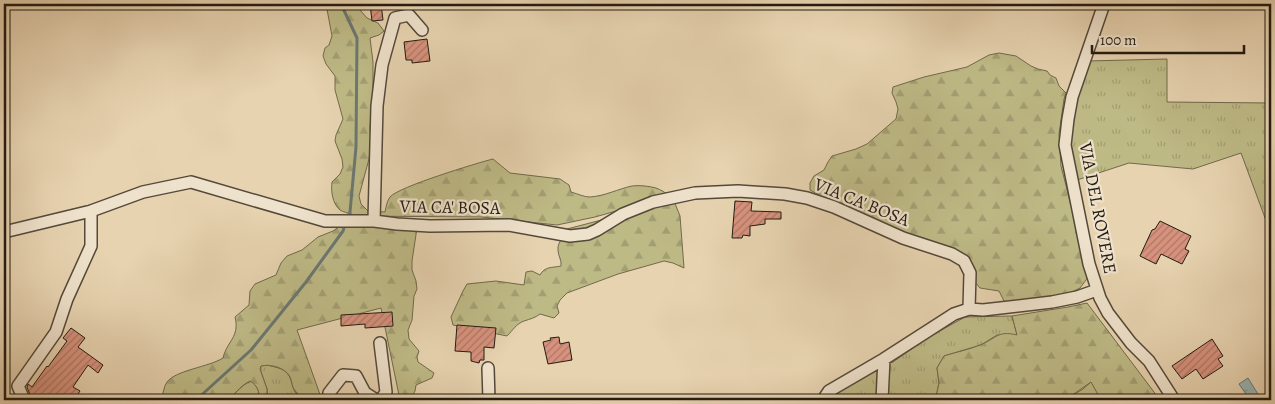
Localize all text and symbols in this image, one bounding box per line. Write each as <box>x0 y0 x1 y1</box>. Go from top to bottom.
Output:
scale bar <box>1092 22 1245 54</box>
text: 100 m <box>1100 30 1137 50</box>
street label: VIA DEL ROVERE <box>1073 139 1123 276</box>
street label: VIA CA' BOSA <box>810 172 914 232</box>
street label: VIA CA' BOSA <box>398 194 501 220</box>

